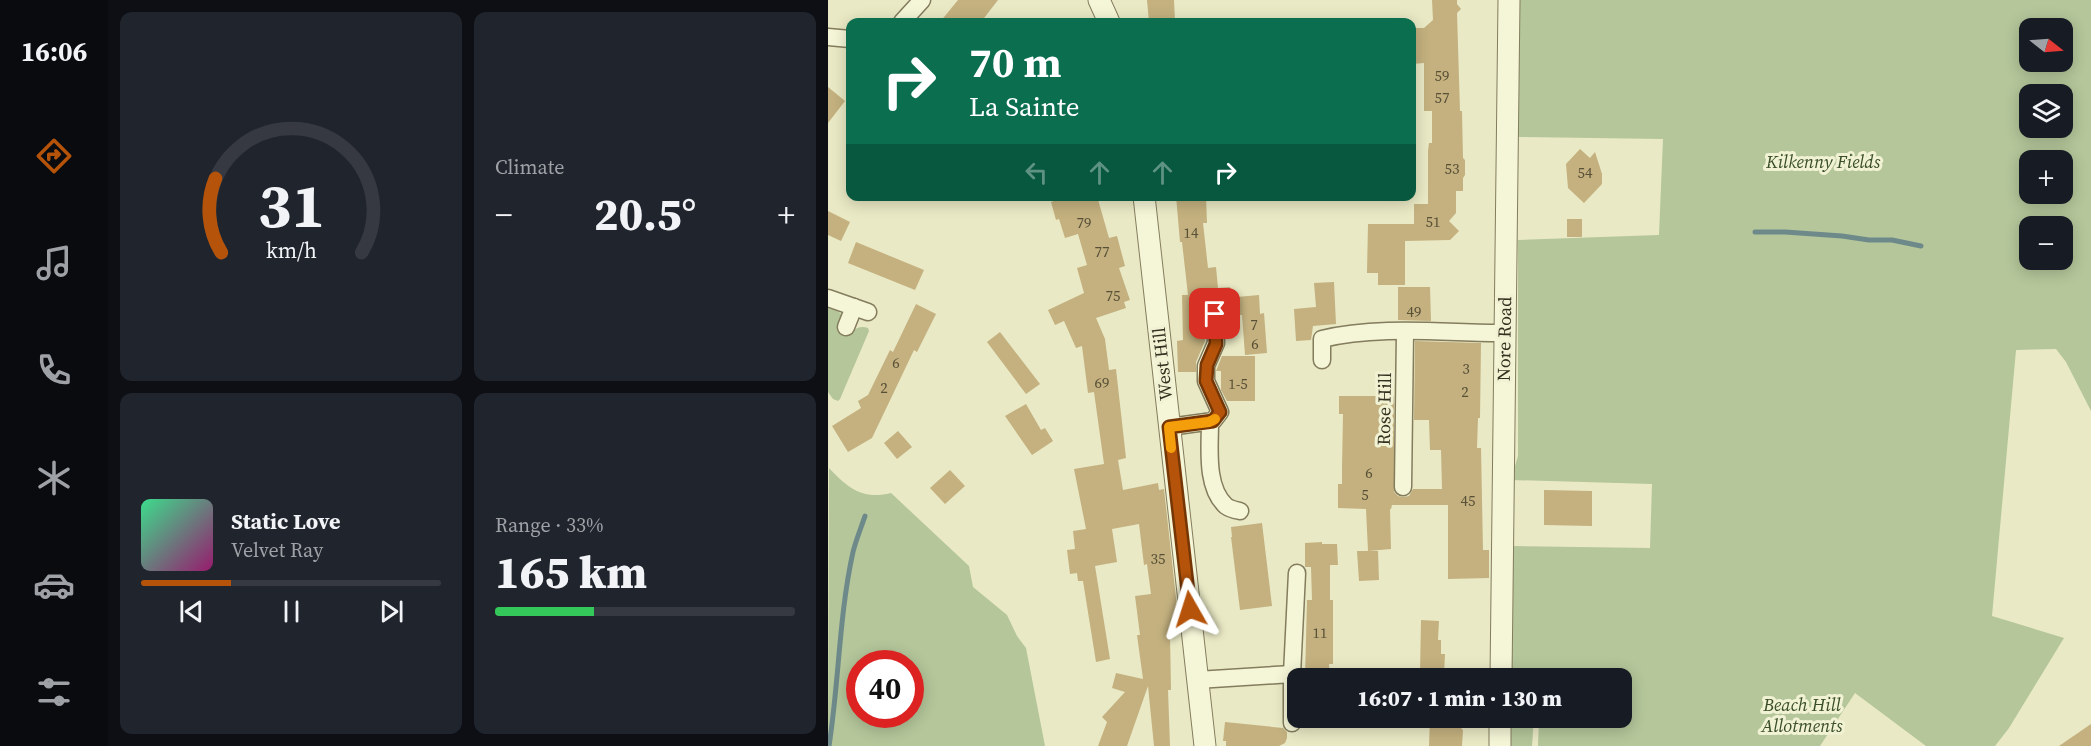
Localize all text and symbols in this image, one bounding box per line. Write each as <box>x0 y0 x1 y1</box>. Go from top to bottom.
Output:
north arrow <box>2019 18 2073 72</box>
map controls <box>2019 18 2073 270</box>
text: 16:06 <box>21 33 87 70</box>
text: 70 m <box>969 33 1062 91</box>
icon: right <box>870 42 948 120</box>
house number: 59 <box>1434 65 1450 86</box>
button: layers <box>2019 84 2073 138</box>
house number: 57 <box>1434 87 1450 108</box>
text: La Sainte <box>969 88 1080 125</box>
icon: directions <box>33 135 75 177</box>
park label: Kilkenny Fields <box>1765 149 1881 174</box>
button: + <box>2019 150 2073 204</box>
text: Climate <box>495 153 564 181</box>
icon: left <box>1020 156 1053 189</box>
icon: ahead <box>1083 156 1116 189</box>
icon: ahead <box>1146 156 1179 189</box>
icon: right <box>1209 156 1242 189</box>
house number: 53 <box>1444 158 1460 179</box>
text: 31 <box>257 162 325 248</box>
house number: 54 <box>1577 162 1593 183</box>
text: 20.5° <box>594 183 696 245</box>
text: − <box>495 192 513 237</box>
text: + <box>778 192 795 237</box>
house number: 51 <box>1425 211 1441 232</box>
house number: 79 <box>1076 212 1092 233</box>
button: − <box>2019 216 2073 270</box>
house number: 14 <box>1183 222 1199 243</box>
text: km/h <box>265 237 317 266</box>
house number: 77 <box>1094 241 1110 262</box>
icon: music <box>33 242 75 284</box>
house number: 75 <box>1105 285 1121 306</box>
pin <box>1189 288 1240 339</box>
icon: arrive <box>1198 297 1231 330</box>
street label: Nore Road <box>1491 297 1517 381</box>
house number: 49 <box>1406 301 1422 322</box>
house number: 7 <box>1250 314 1258 335</box>
street label: West Hill <box>1146 326 1178 402</box>
house number: 6 <box>1251 333 1259 354</box>
icon: phone <box>33 349 75 391</box>
house number: 6 <box>892 352 900 373</box>
house number: 3 <box>1462 358 1470 379</box>
house number: 69 <box>1094 372 1110 393</box>
street label: Rose Hill <box>1371 372 1397 446</box>
house number: 1-5 <box>1228 373 1248 394</box>
house number: 2 <box>880 377 888 398</box>
house number: 2 <box>1461 381 1469 402</box>
icon: climate <box>33 457 75 499</box>
house number: 6 <box>1365 462 1373 483</box>
house number: 5 <box>1361 484 1369 505</box>
house number: 45 <box>1460 490 1476 511</box>
text: Static Love <box>231 506 341 536</box>
text: Range · 33% <box>495 511 604 539</box>
text: Velvet Ray <box>231 536 323 564</box>
text: 165 km <box>495 541 647 603</box>
house number: 35 <box>1150 548 1166 569</box>
icon: car <box>33 564 75 606</box>
position arrow <box>1158 577 1222 641</box>
icon: previous <box>175 595 208 628</box>
icon: pause <box>275 595 308 628</box>
icon: next <box>375 595 408 628</box>
house number: 11 <box>1312 622 1328 643</box>
speed limit sign: 40 <box>846 650 924 728</box>
icon: filters <box>33 671 75 713</box>
text: 16:07 · 1 min · 130 m <box>1357 683 1562 713</box>
park label: Beach Hill Allotments <box>1761 692 1843 738</box>

